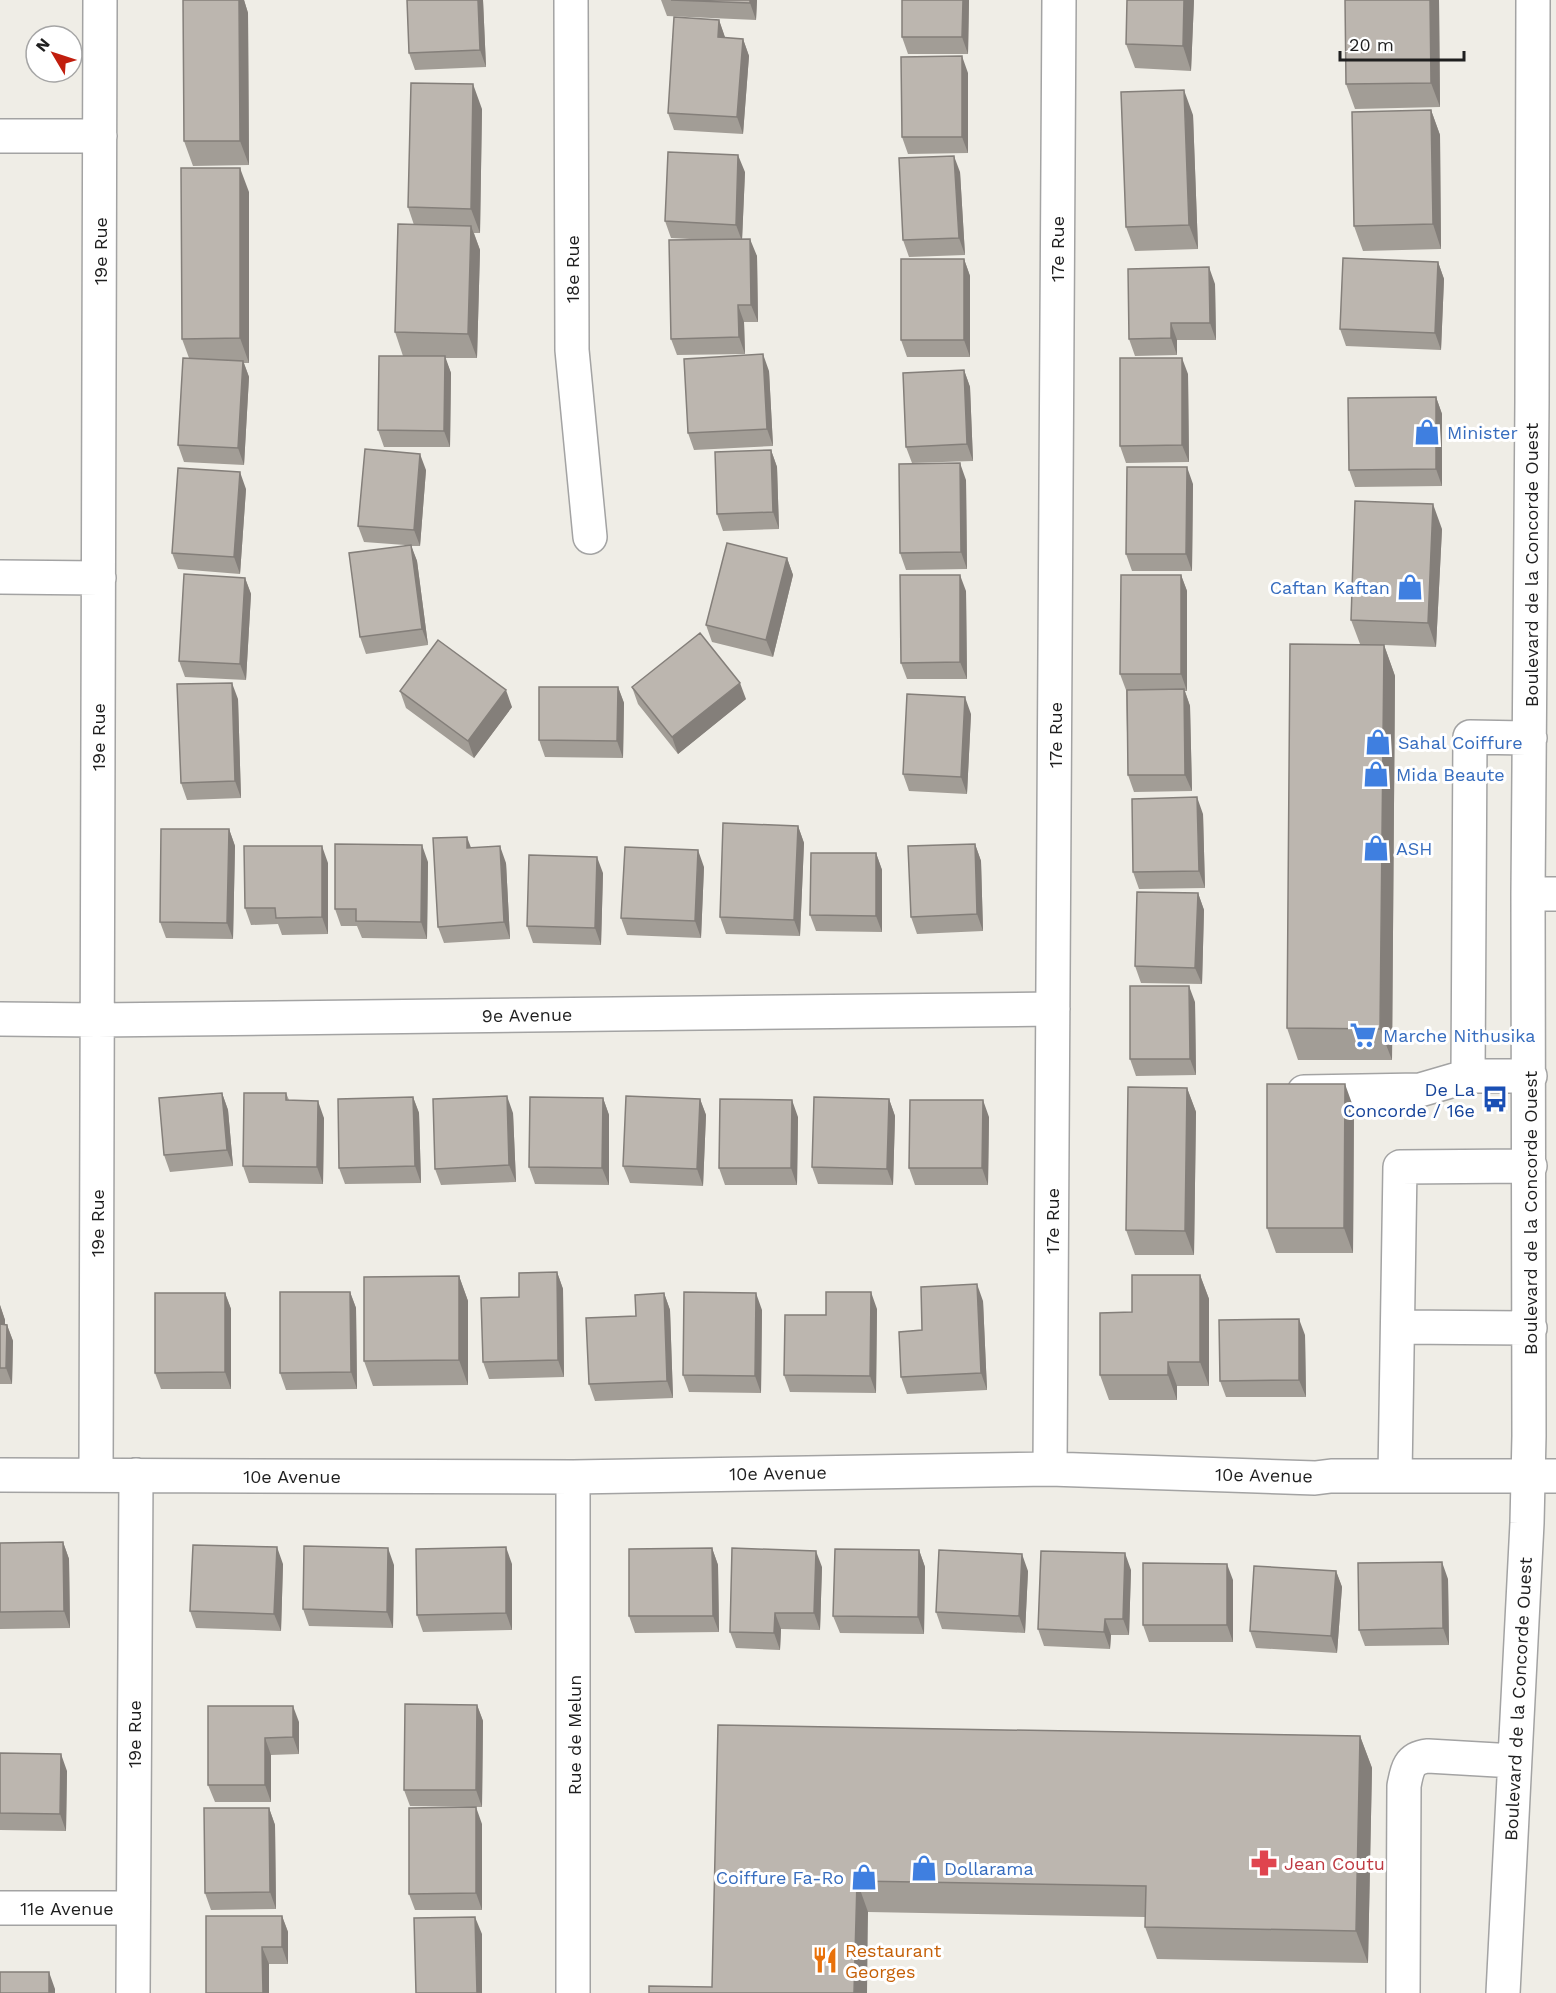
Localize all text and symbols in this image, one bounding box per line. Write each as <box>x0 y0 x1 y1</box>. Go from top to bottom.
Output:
north arrow <box>24 24 84 84</box>
scale bar <box>1340 24 1464 62</box>
text: N <box>32 34 54 55</box>
text: 20 m <box>1349 34 1394 55</box>
street label: 17e Rue <box>1047 216 1068 282</box>
street label: 19e Rue <box>90 217 111 285</box>
street label: 18e Rue <box>562 235 583 303</box>
shop icon: Minister <box>1412 417 1442 447</box>
place label: Minister <box>1447 422 1518 443</box>
street label: Boulevard de la Concorde Ouest <box>1521 422 1542 707</box>
shop icon: Caftan Kaftan <box>1395 572 1425 602</box>
place label: Caftan Kaftan <box>1270 577 1390 598</box>
street label: 17e Rue <box>1045 702 1066 768</box>
street label: 19e Rue <box>88 703 109 771</box>
shop icon: Sahal Coiffure <box>1363 727 1393 757</box>
place label: Sahal Coiffure <box>1398 732 1523 753</box>
shop icon: Mida Beaute <box>1361 759 1391 789</box>
place label: Mida Beaute <box>1396 764 1505 785</box>
shop icon: ASH <box>1361 833 1391 863</box>
place label: ASH <box>1396 838 1433 859</box>
street label: 9e Avenue <box>482 1004 572 1026</box>
supermarket icon: Marche Nithusika <box>1348 1020 1378 1050</box>
place label: Marche Nithusika <box>1383 1025 1536 1046</box>
street label: Boulevard de la Concorde Ouest <box>1520 1070 1541 1355</box>
place label: De La Concorde / 16e <box>1343 1079 1475 1121</box>
bus stop icon: De La Concorde / 16e <box>1480 1084 1510 1114</box>
street label: 17e Rue <box>1042 1188 1063 1254</box>
street label: 19e Rue <box>87 1189 108 1257</box>
street label: 10e Avenue <box>729 1462 827 1484</box>
street label: 10e Avenue <box>1215 1464 1313 1486</box>
street label: 10e Avenue <box>243 1466 341 1487</box>
street label: Boulevard de la Concorde Ouest <box>1500 1556 1536 1842</box>
street label: Rue de Melun <box>564 1675 585 1795</box>
street label: 19e Rue <box>124 1700 145 1768</box>
pharmacy icon: Jean Coutu <box>1249 1848 1279 1878</box>
shop icon: Dollarama <box>909 1853 939 1883</box>
place label: Jean Coutu <box>1284 1853 1385 1874</box>
place label: Dollarama <box>944 1858 1034 1879</box>
shop icon: Coiffure Fa-Ro <box>849 1862 879 1892</box>
place label: Coiffure Fa-Ro <box>716 1867 844 1888</box>
street label: 11e Avenue <box>20 1898 114 1919</box>
place label: Restaurant Georges <box>845 1940 942 1982</box>
restaurant icon: Restaurant Georges <box>810 1945 840 1975</box>

